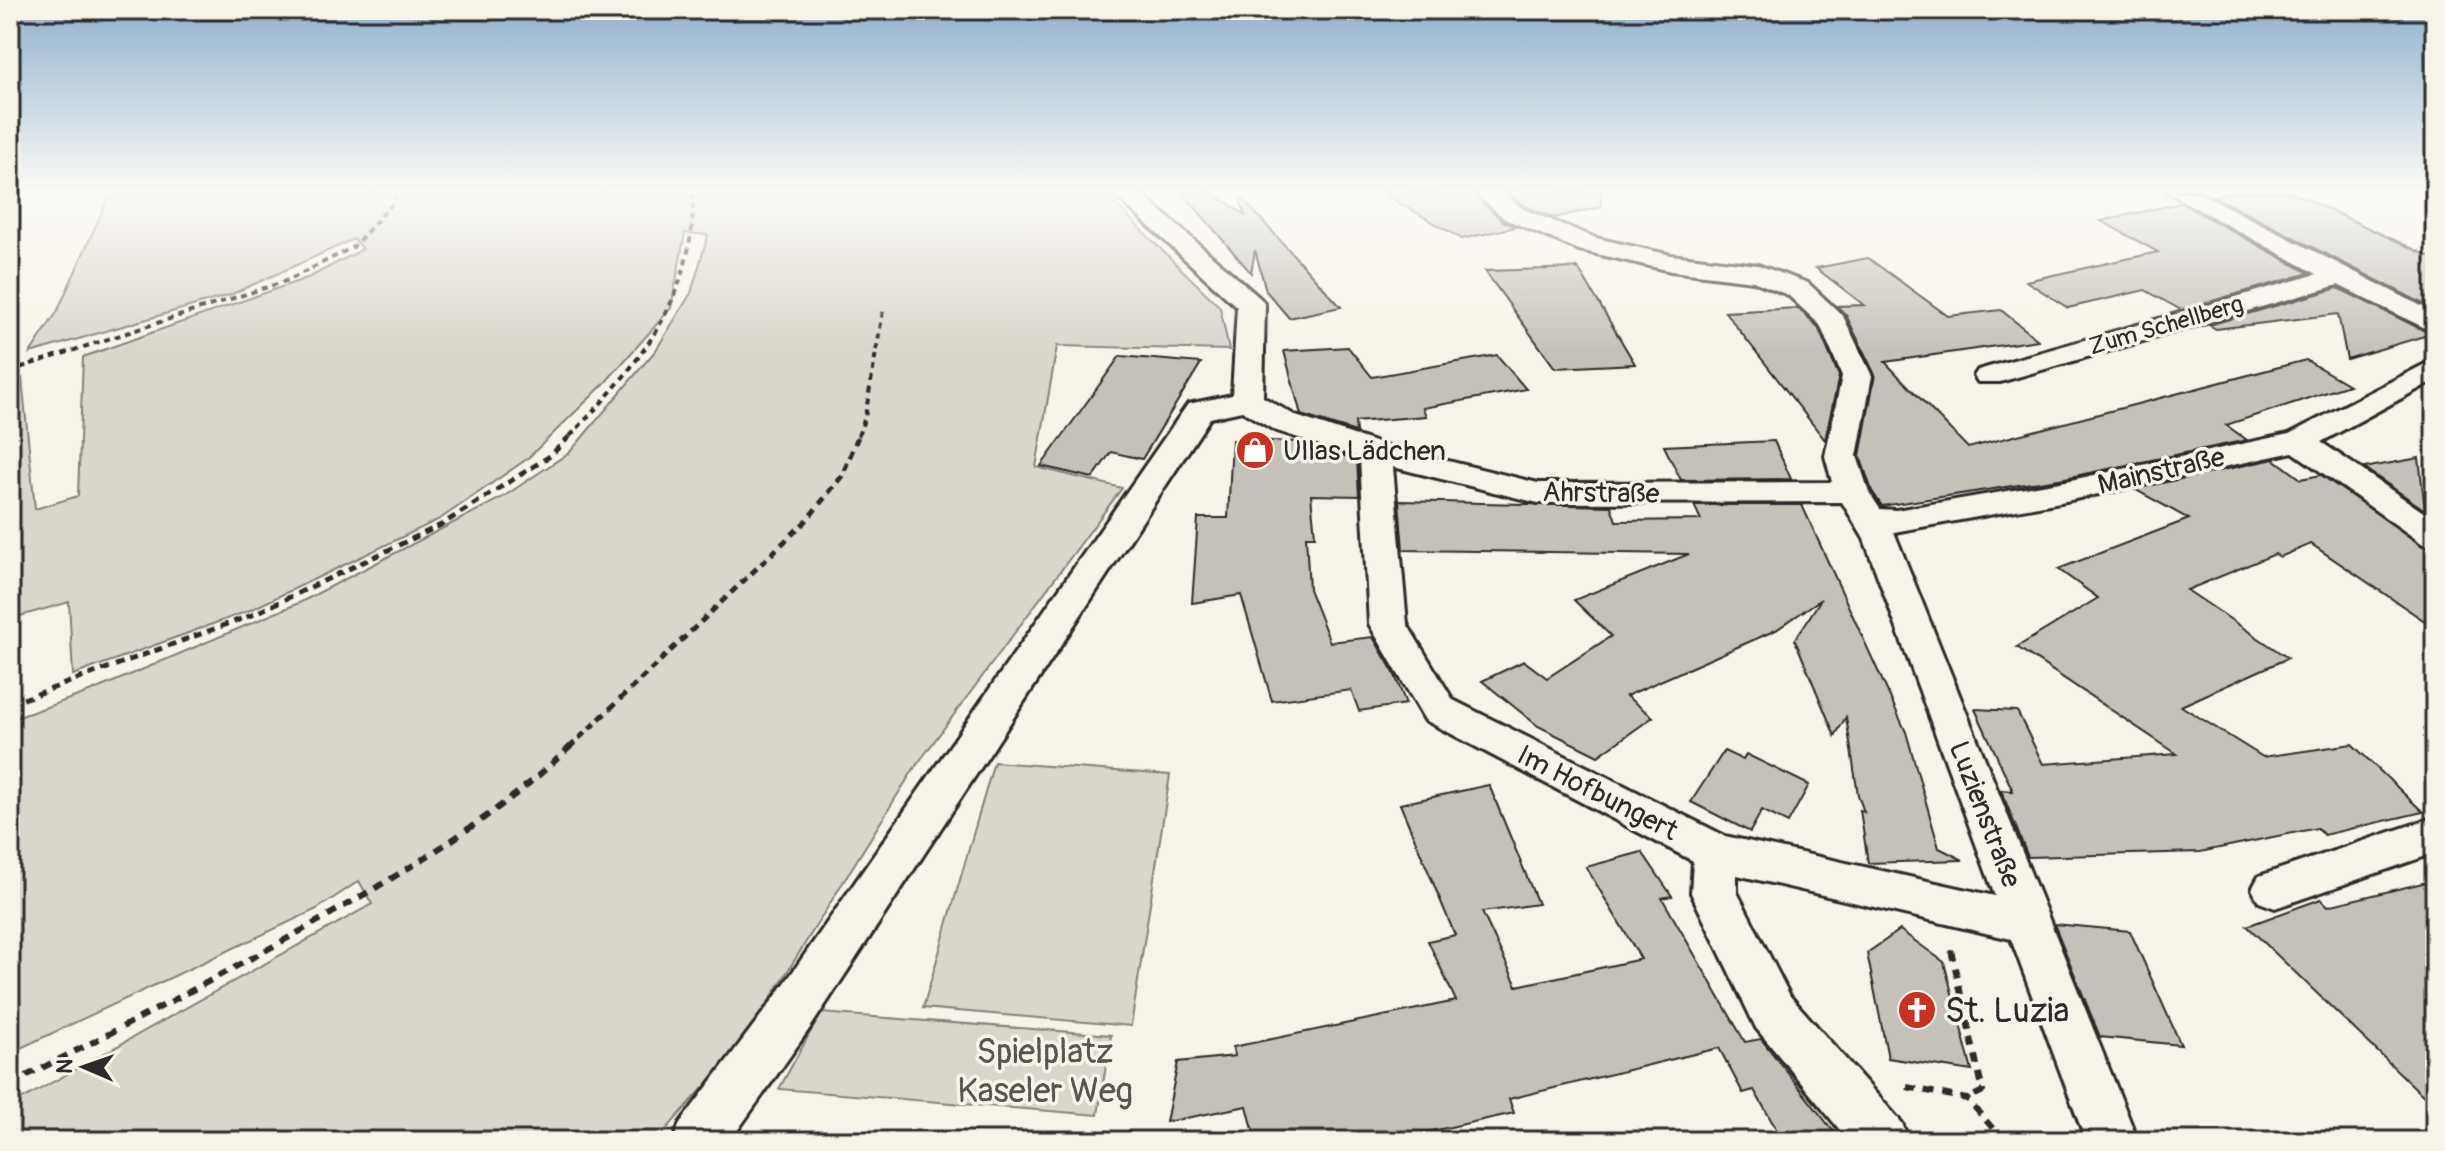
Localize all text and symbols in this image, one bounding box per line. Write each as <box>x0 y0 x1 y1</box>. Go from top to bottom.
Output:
street label: Zum Schellberg <box>2086 290 2247 361</box>
shop icon: Ullas Lädchen <box>1234 429 1276 471</box>
place label: Ullas Lädchen <box>1283 434 1446 469</box>
street label: Mainstraße <box>2095 440 2228 503</box>
street label: Ahrstraße <box>1542 475 1660 512</box>
street label: Luzienstraße <box>1941 736 2029 893</box>
street label: Im Hofbungert <box>1511 738 1684 849</box>
church icon: St. Luzia <box>1896 989 1938 1031</box>
place label: St. Luzia <box>1945 990 2069 1033</box>
north arrow <box>44 1027 124 1107</box>
park label: Spielplatz Kaseler Weg <box>957 1031 1133 1113</box>
text: N <box>51 1058 79 1074</box>

